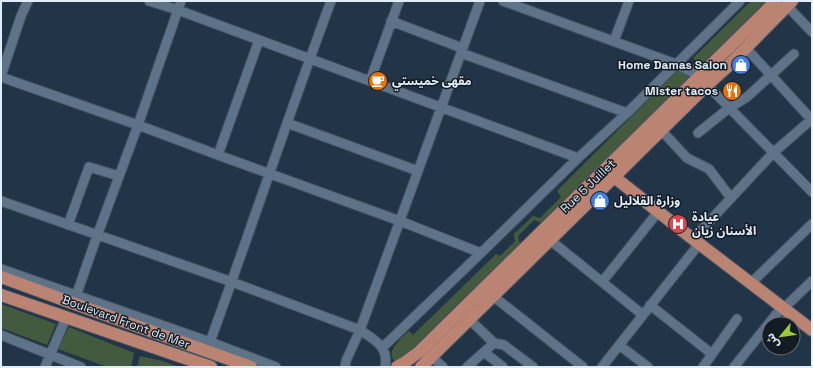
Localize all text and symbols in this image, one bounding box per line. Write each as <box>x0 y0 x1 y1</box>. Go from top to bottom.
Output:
shop icon: Home Damas Salon <box>730 54 752 76</box>
place label: Home Damas Salon <box>618 57 727 73</box>
cafe icon: مقهى خميستي <box>367 70 389 92</box>
place label: مقهى خميستي <box>392 73 472 91</box>
restaurant icon: Mister tacos <box>721 80 743 102</box>
place label: Mister tacos <box>645 83 718 99</box>
street label: Rue 5 Juillet <box>557 156 619 216</box>
shop icon: وزارة القلاليل <box>589 190 611 212</box>
place label: وزارة القلاليل <box>614 193 680 209</box>
place label: عيادة الأسنان زيان <box>692 209 756 239</box>
hospital icon: عيادة الأسنان زيان <box>667 213 689 235</box>
street label: Boulevard Front de Mer <box>60 291 192 353</box>
north arrow <box>761 316 801 356</box>
text: ش <box>762 331 782 351</box>

